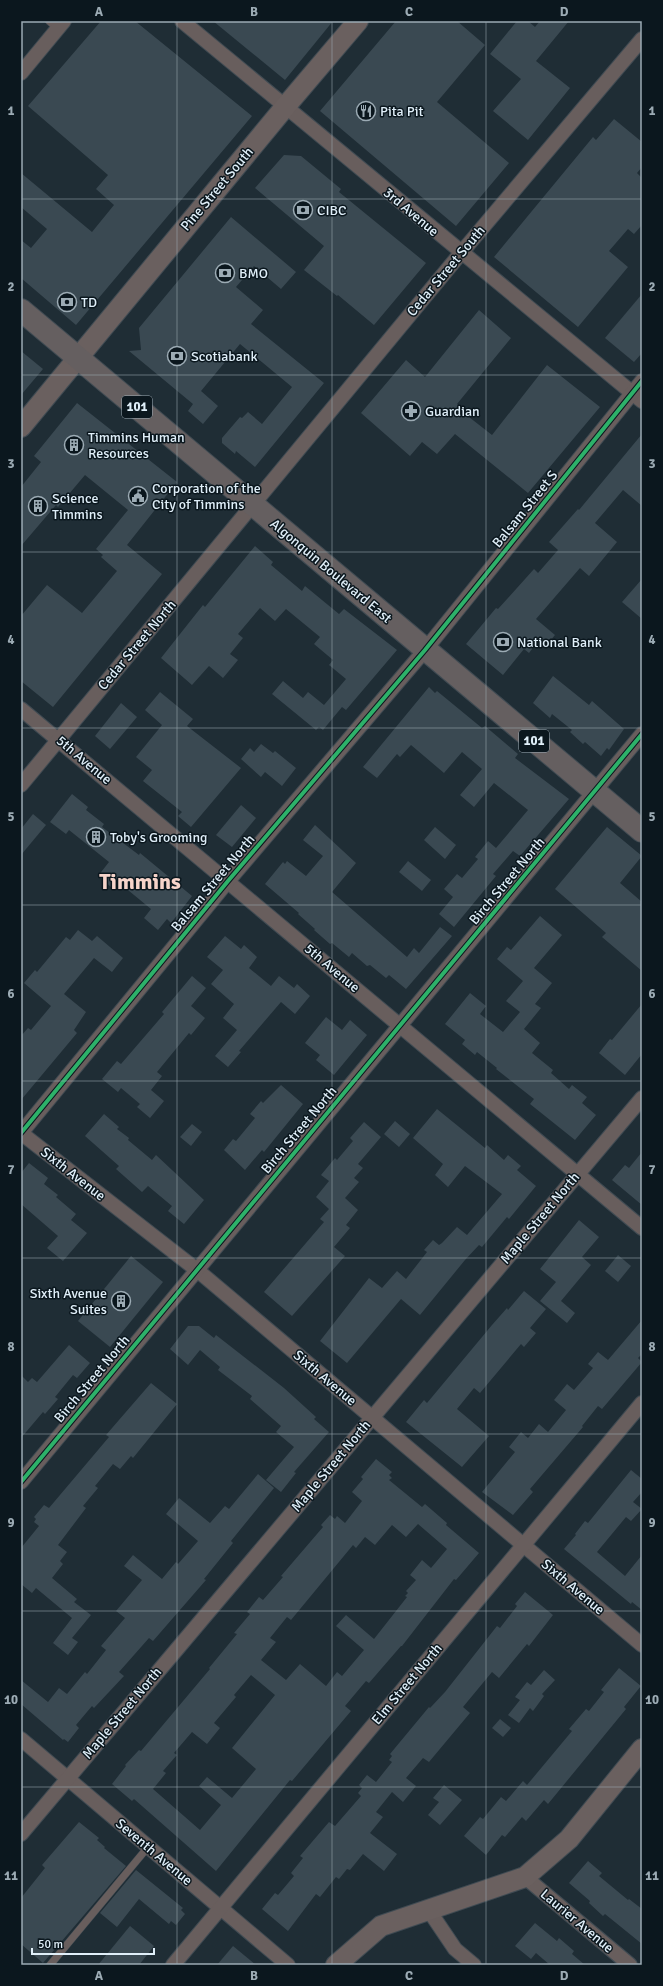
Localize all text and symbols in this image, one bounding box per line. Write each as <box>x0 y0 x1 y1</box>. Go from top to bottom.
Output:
text: A <box>95 4 104 20</box>
text: B <box>250 4 258 20</box>
text: C <box>405 4 413 20</box>
text: D <box>560 4 569 20</box>
restaurant icon: Pita Pit <box>355 100 377 122</box>
text: 1 <box>7 103 15 119</box>
place label: Pita Pit <box>380 103 423 120</box>
text: 1 <box>648 103 656 119</box>
street label: Pine Street South <box>177 144 257 234</box>
street label: 3rd Avenue <box>380 184 442 240</box>
bank icon: CIBC <box>292 199 314 221</box>
place label: CIBC <box>317 202 346 219</box>
street label: Cedar Street South <box>403 222 489 320</box>
bank icon: BMO <box>214 262 236 284</box>
place label: BMO <box>239 265 268 282</box>
text: 2 <box>7 279 15 295</box>
text: 2 <box>648 279 656 295</box>
bank icon: TD <box>56 291 78 313</box>
place label: TD <box>81 294 97 311</box>
bank icon: Scotiabank <box>166 345 188 367</box>
place label: Scotiabank <box>191 348 258 365</box>
road number: 101 <box>122 396 152 418</box>
pharmacy icon: Guardian <box>400 400 422 422</box>
place label: Guardian <box>425 403 480 420</box>
place label: Timmins Human Resources <box>88 429 185 462</box>
building icon: Timmins Human Resources <box>63 434 85 456</box>
text: 3 <box>7 456 15 472</box>
text: 3 <box>648 456 656 472</box>
street label: Balsam Street S <box>489 467 561 551</box>
place label: Corporation of the City of Timmins <box>152 480 261 513</box>
public building icon: Corporation of the City of Timmins <box>127 485 149 507</box>
place label: Science Timmins <box>52 490 103 523</box>
building icon: Science Timmins <box>27 495 49 517</box>
street label: Algonquin Boulevard East <box>267 515 395 627</box>
street label: Cedar Street North <box>94 596 180 694</box>
bank icon: National Bank <box>492 631 514 653</box>
text: 4 <box>7 632 15 648</box>
text: 4 <box>648 632 656 648</box>
place label: National Bank <box>517 634 602 651</box>
road number: 101 <box>519 730 549 752</box>
street label: 5th Avenue <box>53 732 115 788</box>
text: 5 <box>7 809 15 825</box>
text: 5 <box>648 809 656 825</box>
building icon: Toby's Grooming <box>85 826 107 848</box>
place label: Toby's Grooming <box>110 829 207 846</box>
street label: Balsam Street North <box>167 831 259 935</box>
street label: Birch Street North <box>466 834 548 928</box>
district label: Timmins <box>99 868 181 895</box>
street label: 5th Avenue <box>301 940 363 996</box>
text: 6 <box>7 986 15 1002</box>
text: 6 <box>648 986 656 1002</box>
street label: Birch Street North <box>258 1083 340 1177</box>
street label: Sixth Avenue <box>37 1143 109 1205</box>
text: 7 <box>7 1162 15 1178</box>
text: 7 <box>648 1162 656 1178</box>
street label: Maple Street North <box>497 1169 583 1267</box>
place label: Sixth Avenue Suites <box>30 1285 107 1318</box>
building icon: Sixth Avenue Suites <box>110 1290 132 1312</box>
street label: Birch Street North <box>51 1332 133 1426</box>
text: 8 <box>7 1339 15 1355</box>
text: 8 <box>648 1339 656 1355</box>
street label: Sixth Avenue <box>290 1347 360 1409</box>
street label: Maple Street North <box>288 1417 374 1515</box>
text: 9 <box>7 1515 15 1531</box>
text: 9 <box>648 1515 656 1531</box>
street label: Sixth Avenue <box>538 1556 608 1618</box>
street label: Elm Street North <box>368 1640 446 1728</box>
street label: Maple Street North <box>79 1664 165 1762</box>
text: 10 <box>4 1692 18 1708</box>
text: 10 <box>645 1692 659 1708</box>
street label: Seventh Avenue <box>112 1815 196 1889</box>
text: 11 <box>4 1868 18 1884</box>
text: 11 <box>645 1868 659 1884</box>
street label: Laurier Avenue <box>537 1886 617 1956</box>
scale bar <box>32 1930 154 1956</box>
text: 50 m <box>38 1937 63 1952</box>
text: A <box>95 1968 104 1984</box>
text: B <box>250 1968 258 1984</box>
text: C <box>405 1968 413 1984</box>
text: D <box>560 1968 569 1984</box>

